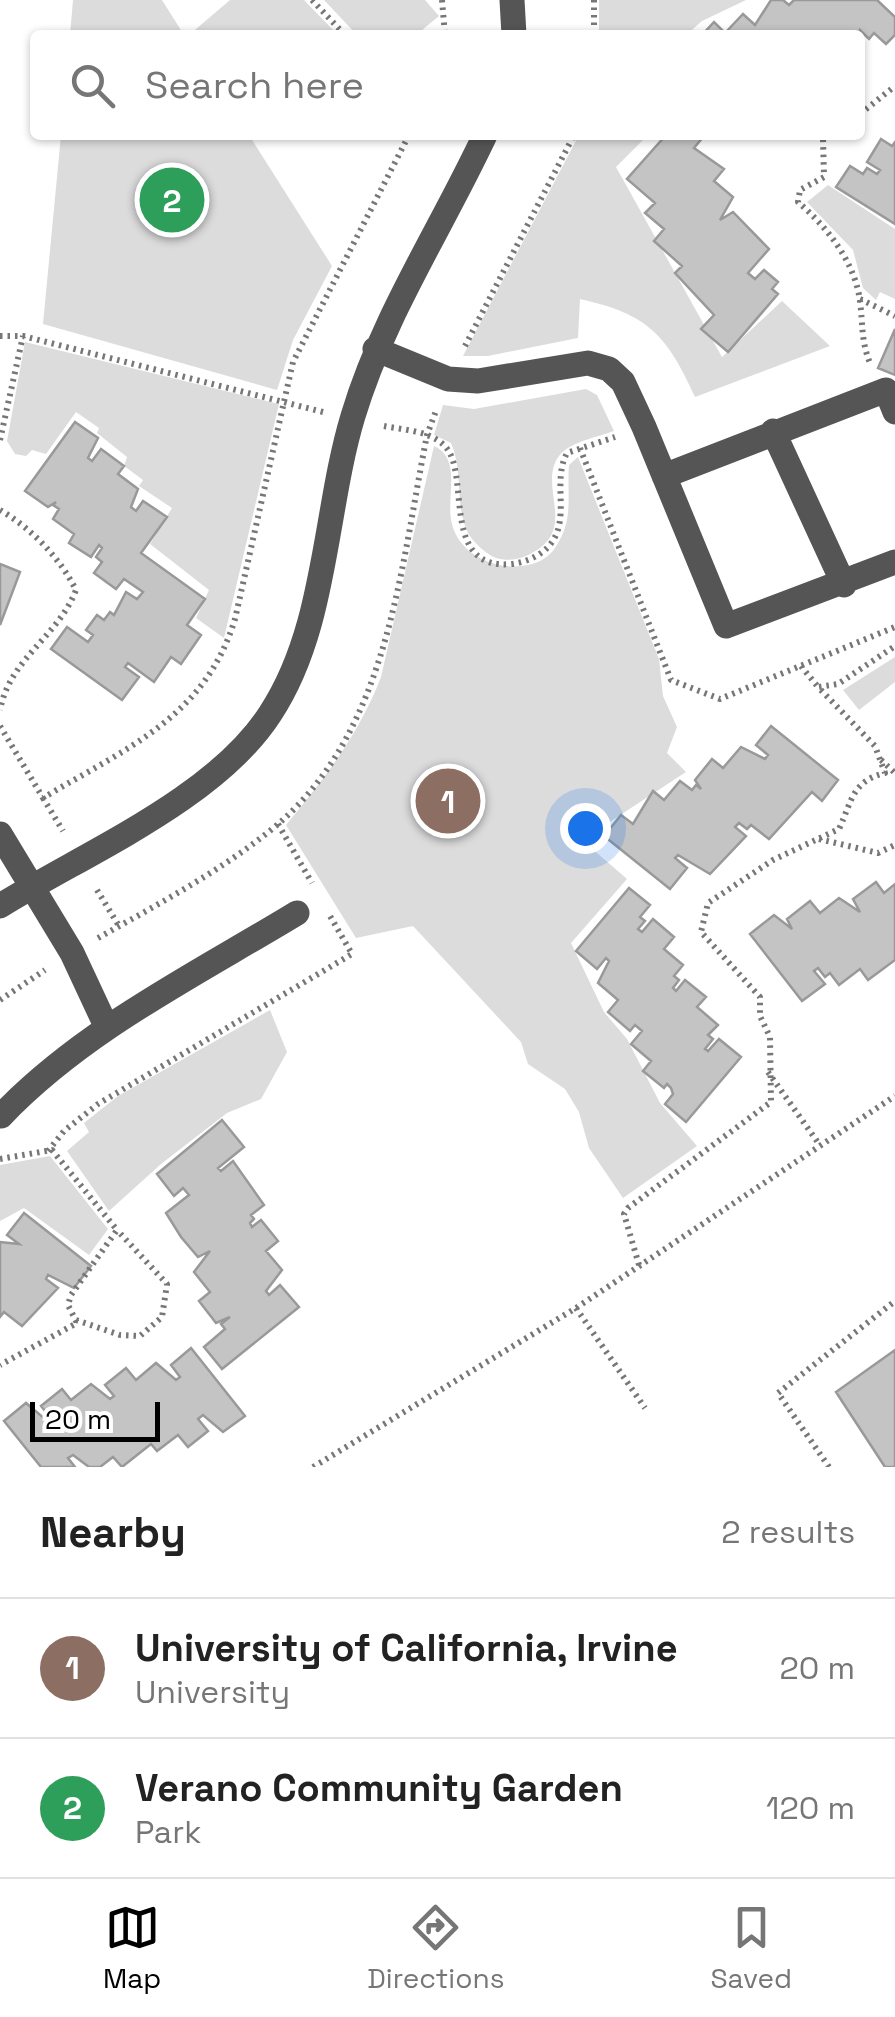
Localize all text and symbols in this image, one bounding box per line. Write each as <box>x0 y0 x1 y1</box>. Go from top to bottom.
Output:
search box <box>30 30 865 140</box>
icon: search <box>65 58 120 113</box>
text: Search here <box>145 61 364 109</box>
pin: 2 <box>140 162 204 238</box>
pin: 1 <box>416 764 480 838</box>
your location <box>560 803 611 854</box>
scale bar <box>30 1397 160 1442</box>
text: 20 m <box>45 1401 111 1437</box>
text: Nearby <box>40 1506 186 1559</box>
text: 2 results <box>721 1512 855 1552</box>
text: University of California, Irvine <box>135 1624 678 1672</box>
text: 1 <box>65 1648 80 1688</box>
text: 20 m <box>779 1648 855 1688</box>
text: University <box>135 1672 290 1712</box>
text: Verano Community Garden <box>135 1764 623 1812</box>
text: 2 <box>63 1788 82 1828</box>
text: 120 m <box>766 1788 855 1828</box>
text: Park <box>135 1812 202 1852</box>
tab: Map <box>103 1900 161 1996</box>
tab: Directions <box>367 1900 504 1996</box>
tab: Saved <box>710 1900 792 1996</box>

